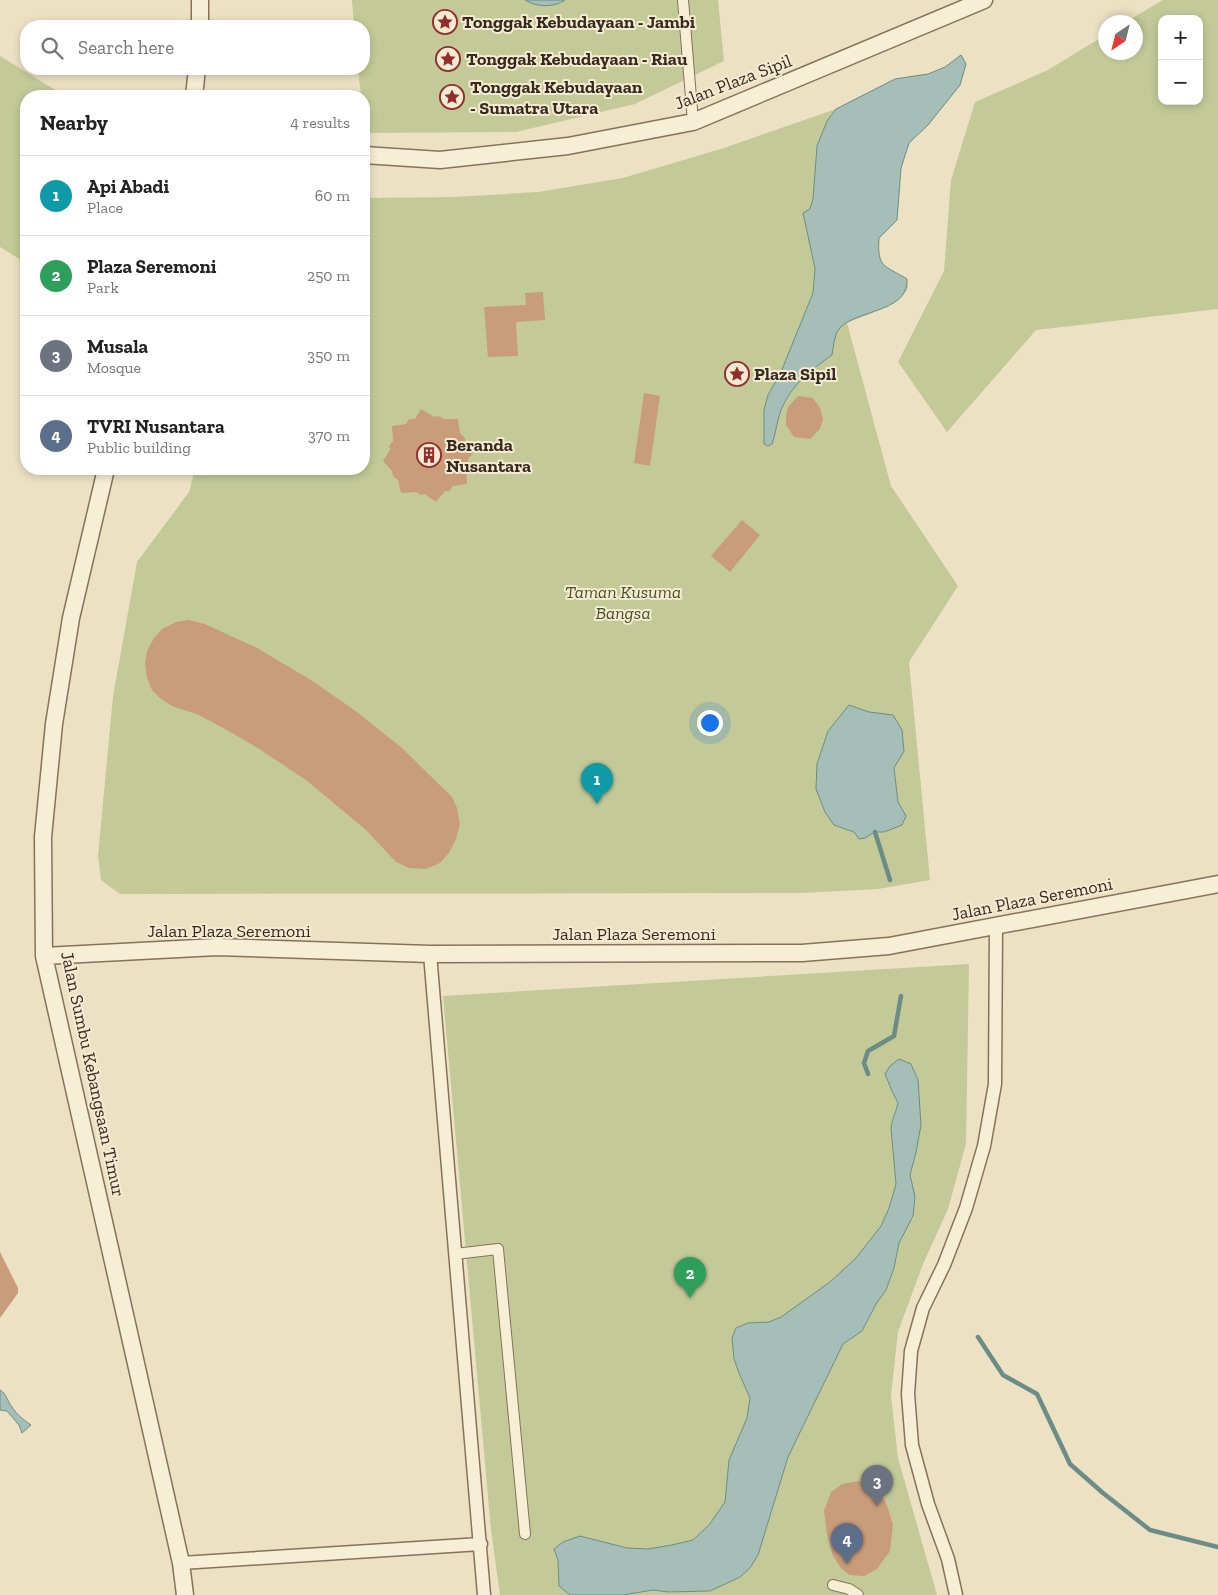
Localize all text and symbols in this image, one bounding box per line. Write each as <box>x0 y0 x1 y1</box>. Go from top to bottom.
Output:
place icon: Tonggak Kebudayaan - Jambi <box>432 9 458 35</box>
place label: Tonggak Kebudayaan - Jambi <box>462 11 696 33</box>
north arrow <box>1098 15 1143 60</box>
map controls <box>1158 15 1203 105</box>
button: + <box>1158 15 1203 60</box>
search box <box>20 20 370 75</box>
icon: search <box>38 34 66 62</box>
text: Search here <box>78 36 174 59</box>
place icon: Tonggak Kebudayaan - Riau <box>435 46 461 72</box>
place label: Tonggak Kebudayaan - Riau <box>466 48 688 70</box>
street label: Jalan Plaza Sipil <box>671 50 795 114</box>
button: − <box>1158 60 1203 105</box>
place label: Tonggak Kebudayaan - Sumatra Utara <box>470 76 643 119</box>
place icon: Tonggak Kebudayaan - Sumatra Utara <box>439 84 465 110</box>
text: Nearby <box>40 110 108 135</box>
text: 4 results <box>290 113 350 132</box>
text: Api Abadi <box>87 175 169 198</box>
text: 1 <box>53 186 59 205</box>
text: 60 m <box>315 186 350 205</box>
text: Place <box>87 198 123 217</box>
text: Plaza Seremoni <box>87 255 216 278</box>
text: 2 <box>52 266 60 285</box>
text: 250 m <box>307 266 350 285</box>
text: Park <box>87 278 119 297</box>
text: Musala <box>87 335 148 358</box>
text: 3 <box>52 346 60 365</box>
text: 350 m <box>307 346 350 365</box>
text: Mosque <box>87 358 141 377</box>
place icon: Plaza Sipil <box>724 361 750 387</box>
place label: Plaza Sipil <box>754 363 836 385</box>
text: TVRI Nusantara <box>87 415 225 438</box>
text: 4 <box>51 426 61 445</box>
text: 370 m <box>308 426 350 445</box>
place label: Beranda Nusantara <box>446 434 531 477</box>
text: Public building <box>87 438 191 457</box>
building icon: Beranda Nusantara <box>416 442 442 468</box>
park label: Taman Kusuma Bangsa <box>565 581 681 624</box>
your location <box>697 710 723 736</box>
pin: 1 <box>581 763 613 804</box>
street label: Jalan Plaza Seremoni <box>950 873 1114 925</box>
street label: Jalan Plaza Seremoni <box>147 920 311 942</box>
street label: Jalan Plaza Seremoni <box>552 923 716 945</box>
street label: Jalan Sumbu Kebangsaan Timur <box>56 949 130 1199</box>
pin: 2 <box>674 1257 706 1298</box>
pin: 3 <box>861 1465 893 1506</box>
pin: 4 <box>831 1523 863 1564</box>

